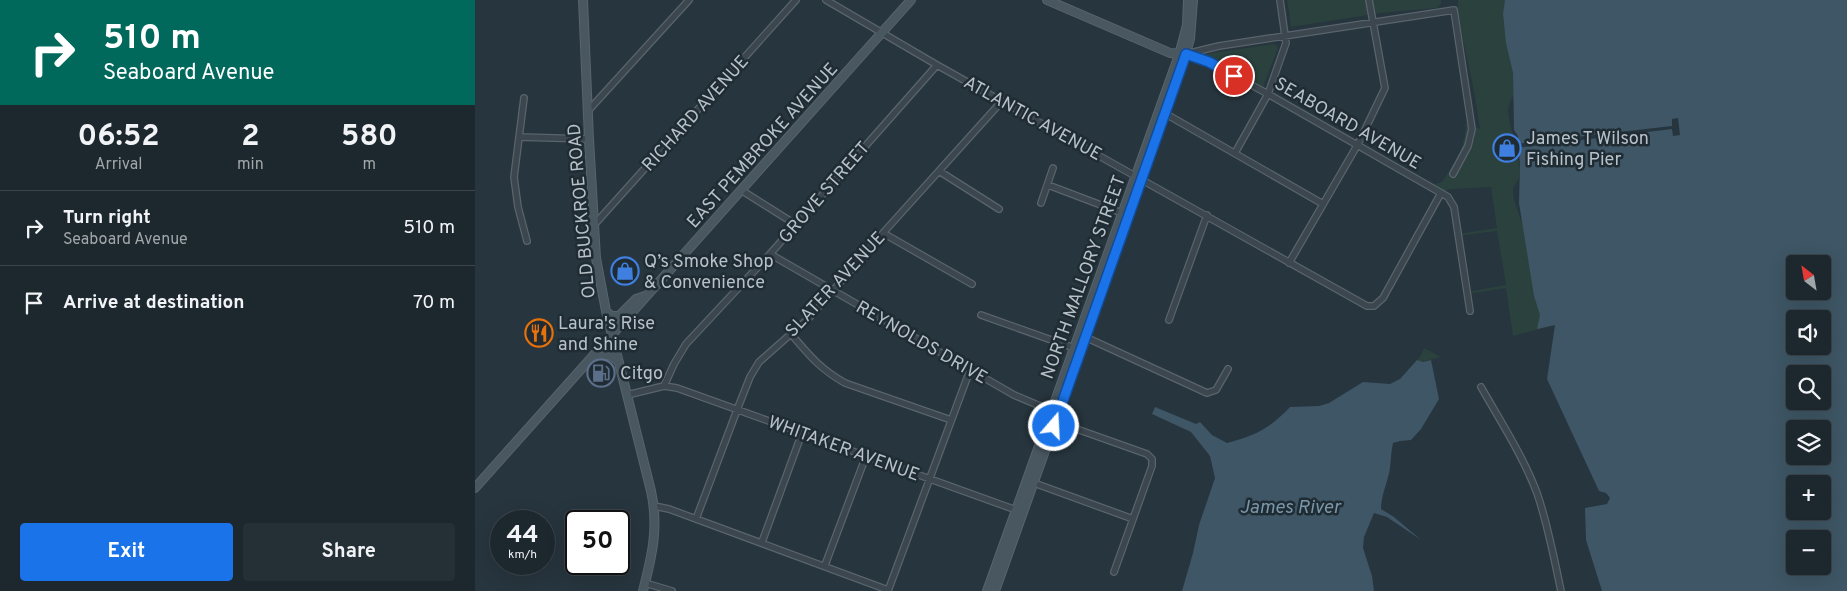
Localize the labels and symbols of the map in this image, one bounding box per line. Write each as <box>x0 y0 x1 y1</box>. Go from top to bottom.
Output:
street label: RICHARD AVENUE <box>638 51 755 177</box>
pin <box>1213 55 1255 97</box>
street label: EAST PEMBROKE AVENUE <box>683 58 844 234</box>
street label: ATLANTIC AVENUE <box>959 72 1106 167</box>
street label: SEABOARD AVENUE <box>1270 73 1425 176</box>
street label: OLD BUCKROE ROAD <box>563 122 602 299</box>
place label: James T Wilson Fishing Pier <box>1526 128 1649 172</box>
shop icon: James T Wilson Fishing Pier <box>1492 133 1522 163</box>
street label: GROVE STREET <box>775 137 876 249</box>
street label: NORTH MALLORY STREET <box>1037 172 1132 383</box>
street label: SLATER AVENUE <box>781 227 891 343</box>
place label: Q’s Smoke Shop & Convenience <box>644 251 774 295</box>
north arrow <box>1786 255 1831 300</box>
shop icon: Q’s Smoke Shop & Convenience <box>610 256 640 286</box>
street label: REYNOLDS DRIVE <box>851 296 991 390</box>
place label: Laura's Rise and Shine <box>558 313 655 357</box>
restaurant icon: Laura's Rise and Shine <box>524 318 554 348</box>
fuel station icon: Citgo <box>586 358 616 388</box>
place label: Citgo <box>620 363 663 386</box>
position arrow <box>1027 399 1079 451</box>
street label: WHITAKER AVENUE <box>765 411 922 487</box>
water label: James River <box>1240 496 1342 520</box>
speed limit sign: 50 <box>565 510 630 575</box>

